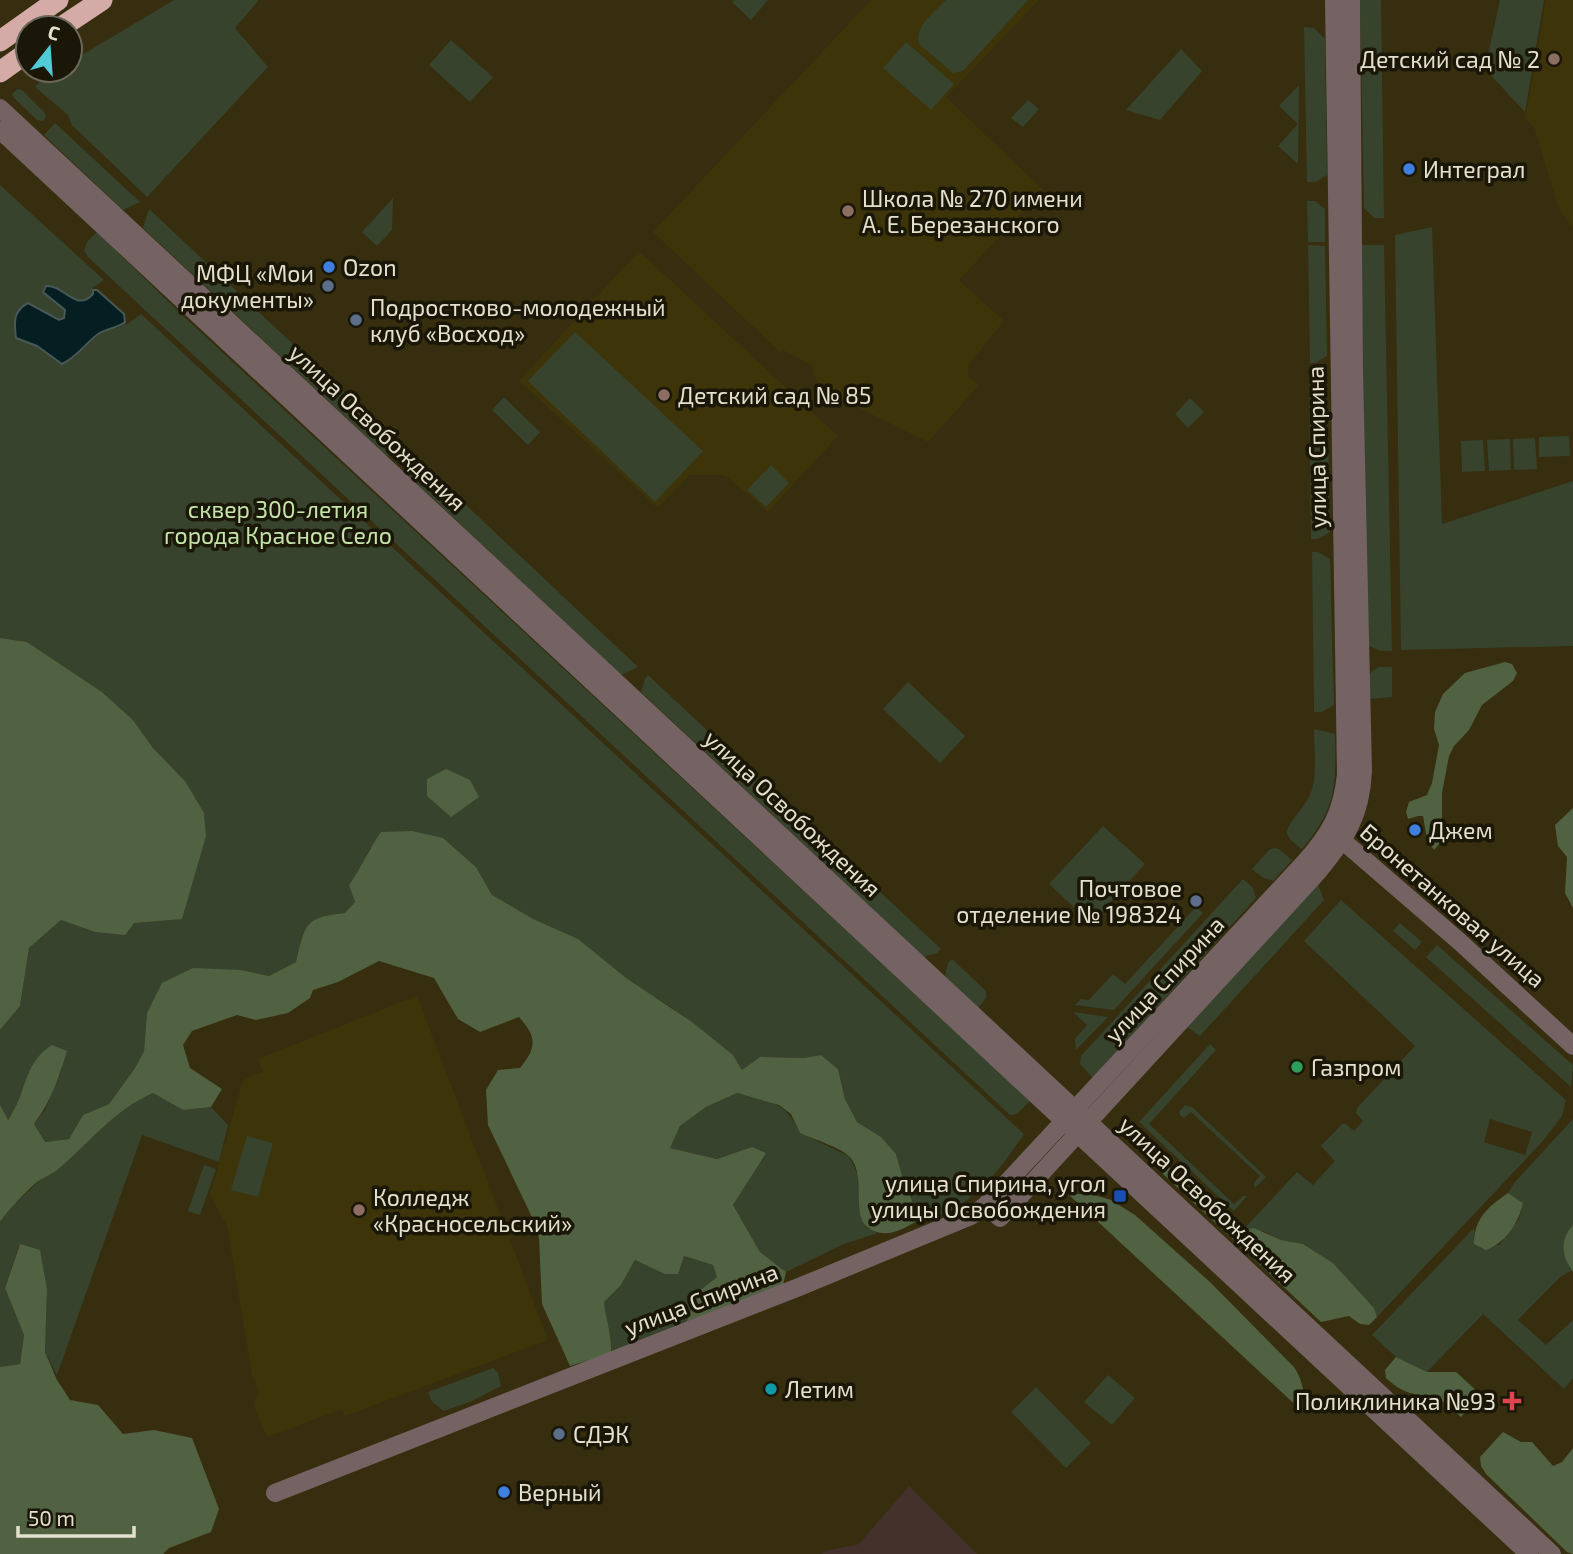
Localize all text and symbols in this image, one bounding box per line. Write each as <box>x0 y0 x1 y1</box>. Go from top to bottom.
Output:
north arrow <box>14 14 84 84</box>
text: С <box>45 20 63 45</box>
place label: Детский сад № 2 <box>1360 45 1540 73</box>
marker: Детский сад № 2 <box>1546 51 1562 67</box>
place label: Интеграл <box>1423 155 1525 183</box>
marker: Интеграл <box>1401 161 1417 177</box>
place label: Школа № 270 имени А. Е. Березанского <box>862 184 1083 238</box>
marker: Школа № 270 имени А. Е. Березанского <box>840 203 856 219</box>
place label: Ozon <box>343 253 397 281</box>
place label: МФЦ «Мои документы» <box>181 259 314 314</box>
marker: Ozon <box>321 259 337 275</box>
marker: МФЦ «Мои документы» <box>320 278 336 294</box>
place label: Подростково-молодежный клуб «Восход» <box>370 293 666 348</box>
marker: Подростково-молодежный клуб «Восход» <box>348 312 364 328</box>
street label: улица Освобождения <box>283 338 472 517</box>
street label: улица Спирина <box>1301 366 1332 528</box>
place label: Детский сад № 85 <box>678 381 871 409</box>
marker: Детский сад № 85 <box>656 387 672 403</box>
park label: сквер 300-летия города Красное Село <box>164 495 392 549</box>
street label: улица Освобождения <box>698 724 887 903</box>
place label: Джем <box>1429 816 1493 844</box>
street label: Бронетанковая улица <box>1354 817 1551 994</box>
marker: Джем <box>1407 822 1423 838</box>
place label: Почтовое отделение № 198324 <box>956 874 1182 928</box>
marker: Почтовое отделение № 198324 <box>1188 893 1204 909</box>
street label: улица Спирина <box>1098 910 1230 1049</box>
place label: Газпром <box>1311 1053 1401 1081</box>
marker: Газпром <box>1289 1059 1305 1075</box>
street label: улица Освобождения <box>1113 1110 1302 1289</box>
place label: улица Спирина, угол улицы Освобождения <box>871 1169 1106 1224</box>
place label: Колледж «Красносельский» <box>373 1183 572 1237</box>
marker: улица Спирина, угол улицы Освобождения <box>1112 1188 1128 1204</box>
marker: Колледж «Красносельский» <box>351 1202 367 1218</box>
street label: улица Спирина <box>620 1257 782 1342</box>
place label: Летим <box>785 1375 854 1403</box>
marker: Летим <box>763 1381 779 1397</box>
place label: Поликлиника №93 <box>1295 1387 1496 1415</box>
marker: Поликлиника №93 <box>1502 1391 1522 1411</box>
place label: СДЭК <box>573 1420 629 1448</box>
marker: СДЭК <box>551 1426 567 1442</box>
place label: Верный <box>518 1478 602 1506</box>
marker: Верный <box>496 1484 512 1500</box>
scale bar <box>18 1494 133 1538</box>
text: 50 m <box>28 1505 75 1530</box>

